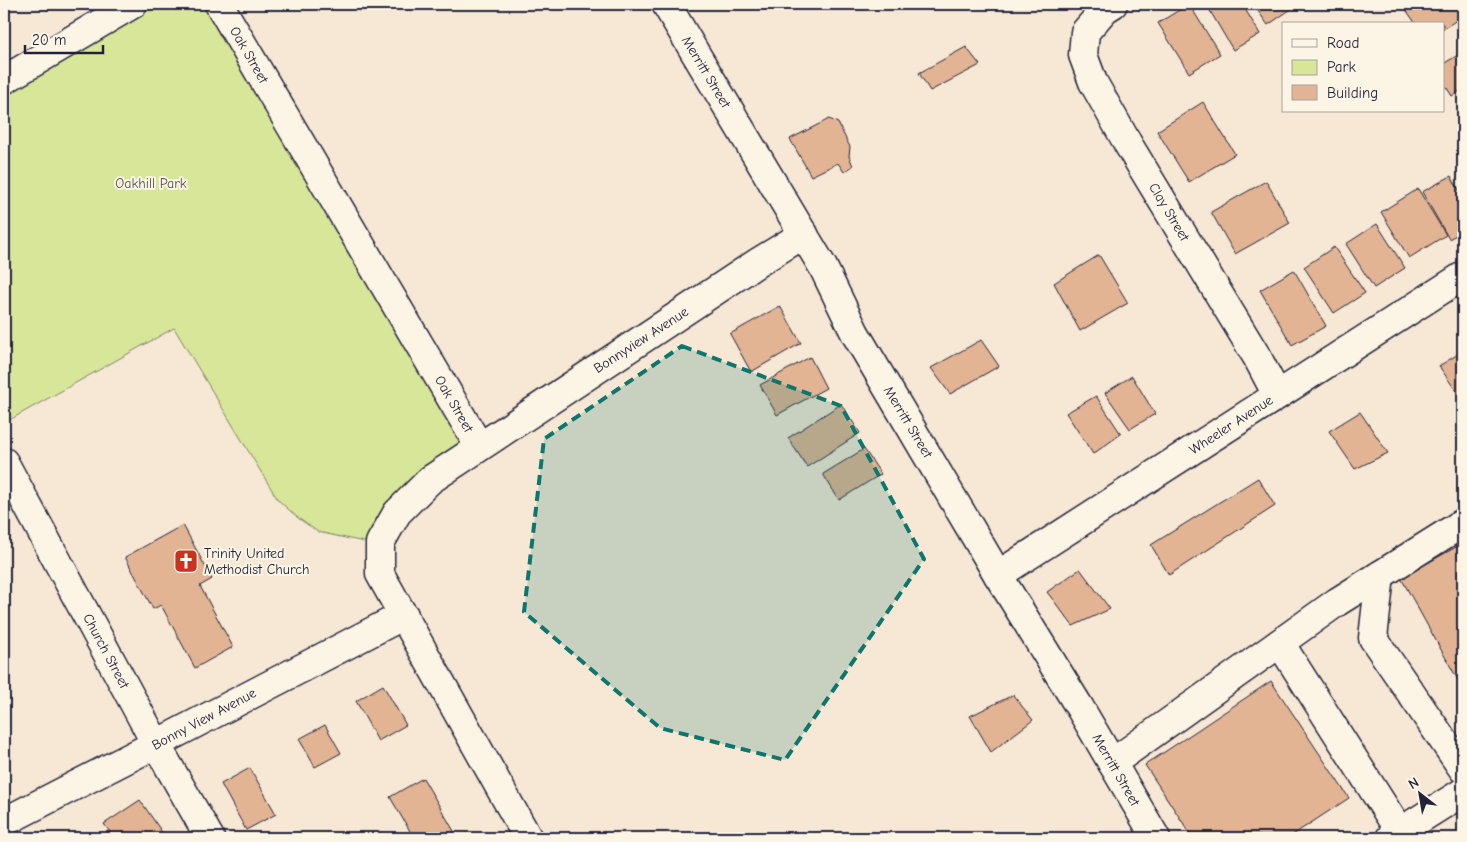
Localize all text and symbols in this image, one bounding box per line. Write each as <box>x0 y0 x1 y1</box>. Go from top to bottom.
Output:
scale bar <box>25 22 102 54</box>
legend <box>1282 22 1444 112</box>
street label: Oak Street <box>226 24 273 87</box>
text: 20 m <box>32 31 66 49</box>
street label: Merritt Street <box>678 33 735 112</box>
text: Road <box>1327 34 1359 52</box>
text: Park <box>1327 58 1356 76</box>
text: Building <box>1327 84 1378 102</box>
park label: Oakhill Park <box>115 175 187 192</box>
street label: Clay Street <box>1145 180 1194 245</box>
street label: Bonnyview Avenue <box>590 303 692 377</box>
street label: Oak Street <box>431 373 478 436</box>
street label: Merritt Street <box>880 383 937 462</box>
street label: Wheeler Avenue <box>1186 392 1276 458</box>
place label: Trinity United Methodist Church <box>204 545 309 578</box>
church icon: Trinity United Methodist Church <box>173 548 199 574</box>
street label: Church Street <box>79 611 133 692</box>
street label: Bonny View Avenue <box>149 684 259 754</box>
street label: Merritt Street <box>1088 731 1144 810</box>
north arrow <box>1394 770 1444 820</box>
text: N <box>1405 774 1422 793</box>

